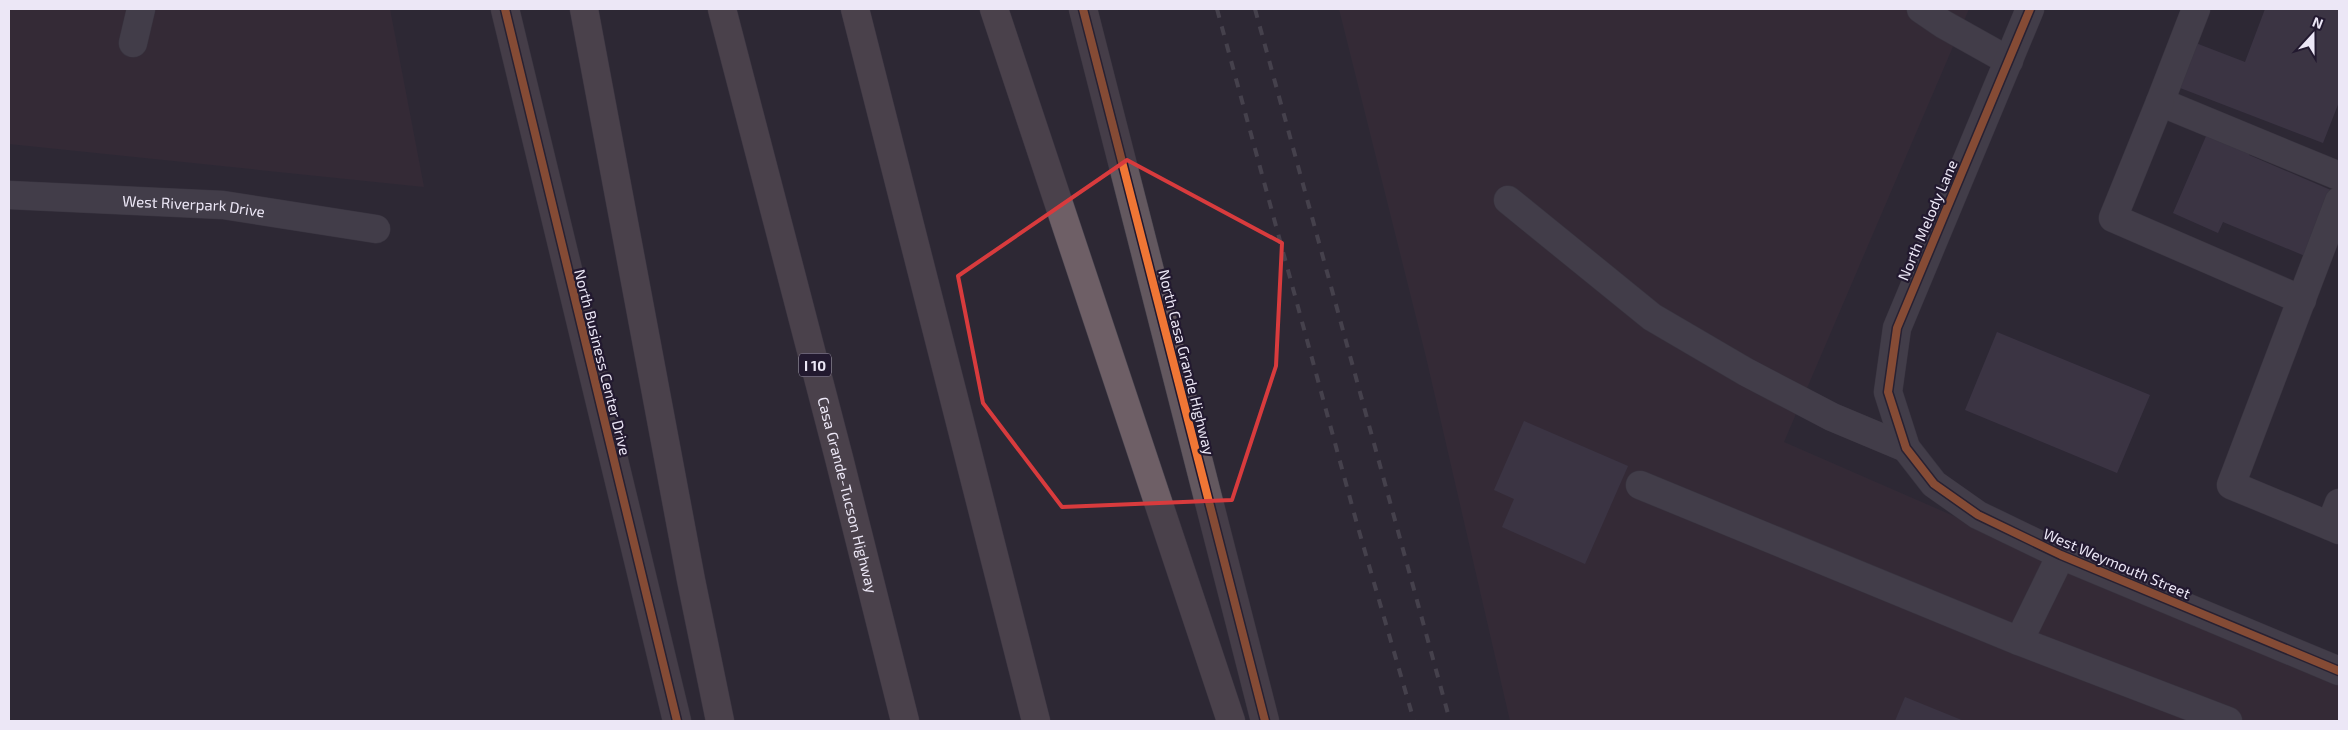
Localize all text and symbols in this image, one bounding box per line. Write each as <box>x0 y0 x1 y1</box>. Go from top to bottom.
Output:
north arrow <box>2288 10 2338 60</box>
text: N <box>2310 13 2326 32</box>
street label: North Melody Lane <box>1893 157 1961 283</box>
street label: West Riverpark Drive <box>122 191 266 220</box>
street label: North Business Center Drive <box>571 267 635 457</box>
street label: North Casa Grande Highway <box>1155 267 1219 457</box>
road number: I 10 <box>799 354 831 376</box>
street label: Casa Grande-Tucson Highway <box>814 395 882 595</box>
street label: West Weymouth Street <box>2041 524 2194 602</box>

